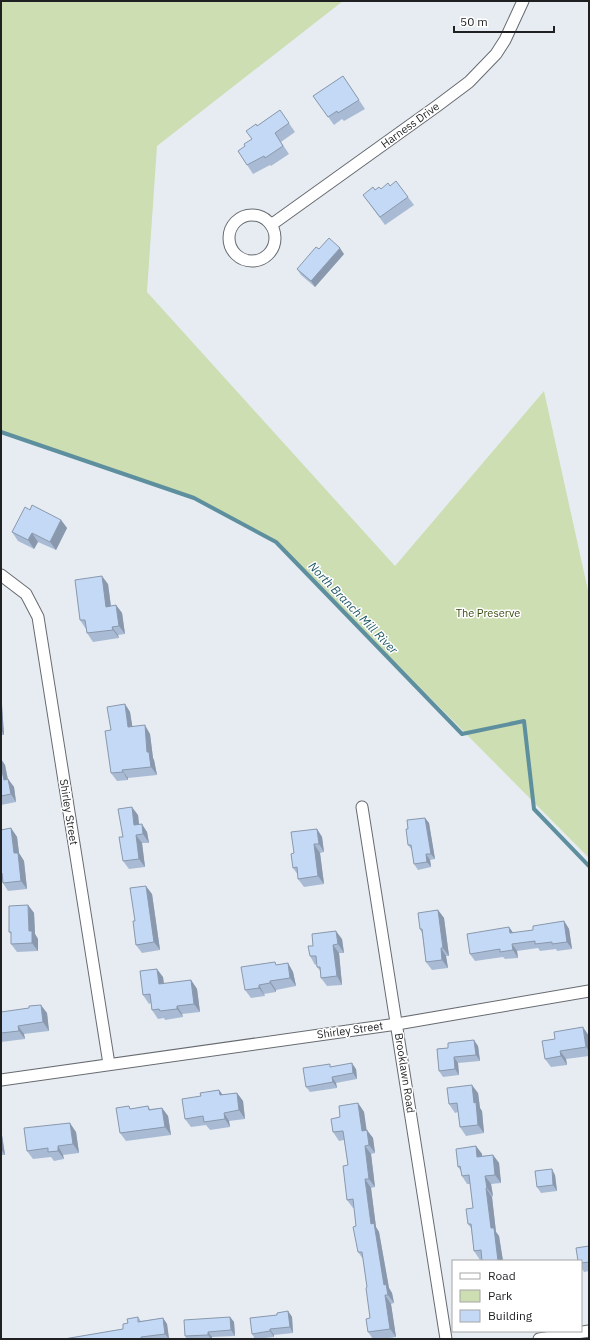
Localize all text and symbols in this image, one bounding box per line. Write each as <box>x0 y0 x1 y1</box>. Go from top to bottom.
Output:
scale bar <box>454 8 554 34</box>
text: 50 m <box>460 14 488 29</box>
street label: Harness Drive <box>378 99 442 151</box>
water label: North Branch Mill River <box>306 558 402 657</box>
park label: The Preserve <box>456 606 520 620</box>
street label: Shirley Street <box>57 778 81 846</box>
street label: Shirley Street <box>316 1018 384 1042</box>
street label: Brooklawn Road <box>392 1032 418 1114</box>
legend <box>452 1260 582 1332</box>
text: Road <box>488 1268 516 1283</box>
text: Park <box>488 1288 513 1303</box>
text: Building <box>488 1308 533 1323</box>

